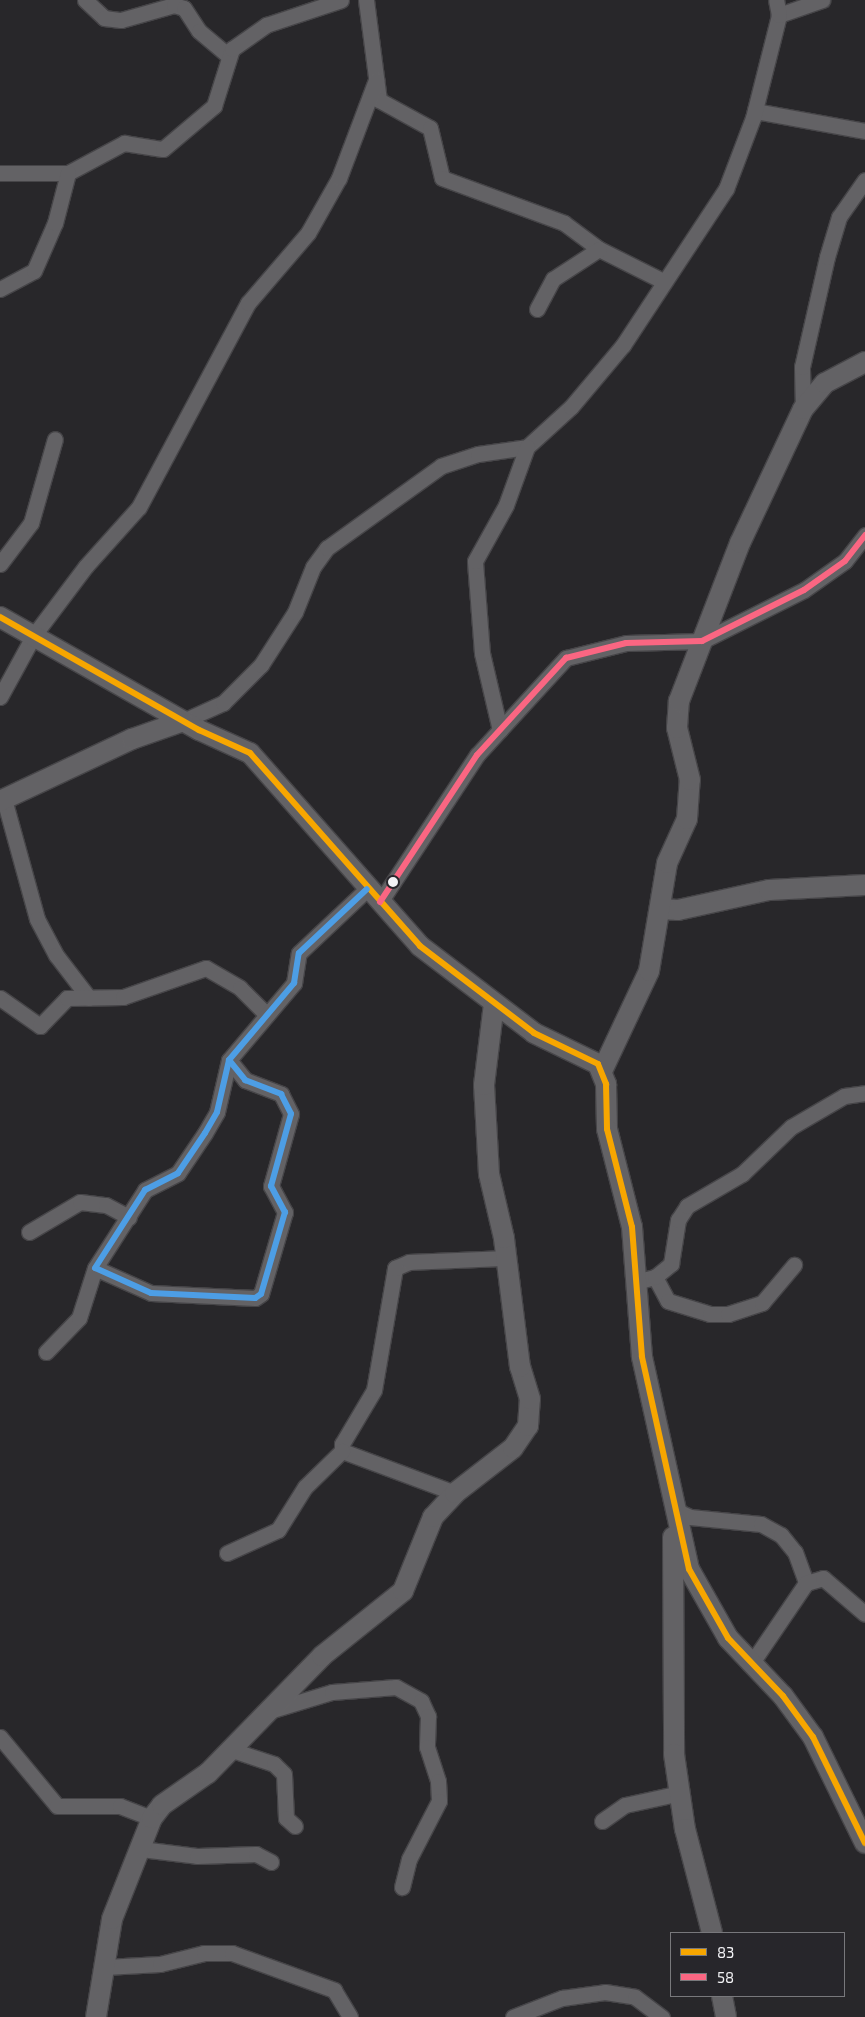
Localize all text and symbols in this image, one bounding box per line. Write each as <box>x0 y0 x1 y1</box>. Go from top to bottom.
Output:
unlabelled marker <box>388 877 398 887</box>
legend <box>670 1932 845 1997</box>
text: 83 <box>717 1943 734 1961</box>
text: 58 <box>717 1968 734 1986</box>

